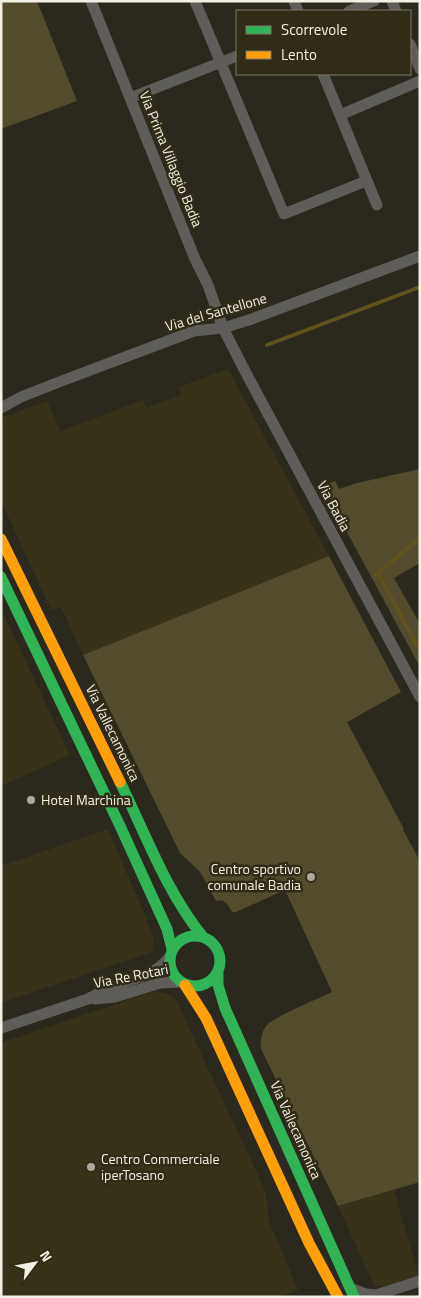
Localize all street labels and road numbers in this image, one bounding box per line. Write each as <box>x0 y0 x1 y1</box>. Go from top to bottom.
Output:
street label: Via Prima Villaggio Badia <box>135 88 208 230</box>
street label: Via del Santellone <box>163 287 269 336</box>
street label: Via Badia <box>312 477 356 535</box>
street label: Via Vallecamonica <box>81 681 146 785</box>
street label: Via Re Rotari <box>92 958 170 993</box>
street label: Via Vallecamonica <box>265 1077 328 1182</box>

